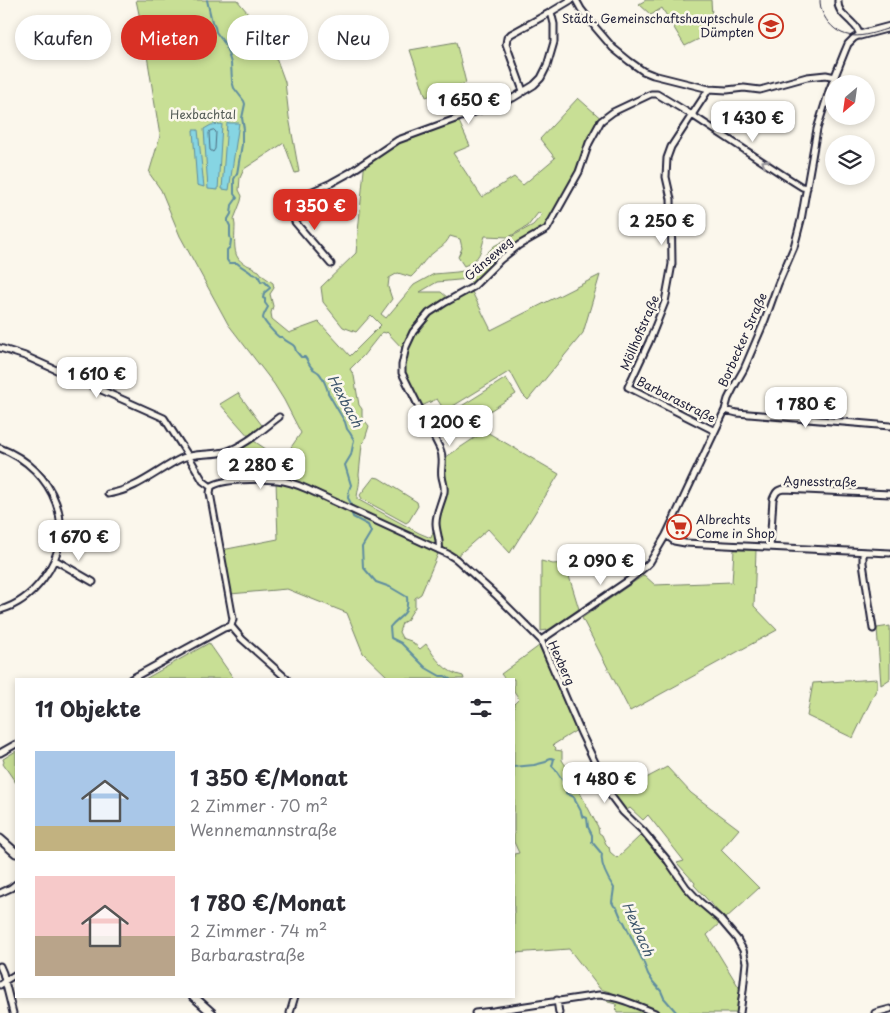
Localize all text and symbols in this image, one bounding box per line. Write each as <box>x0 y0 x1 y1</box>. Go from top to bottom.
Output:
place label: Städt. Gemeinschaftshauptschule Dümpten <box>562 9 754 41</box>
school or university icon: Städt. Gemeinschaftshauptschule Dümpten <box>758 13 784 39</box>
chip: Kaufen <box>15 15 111 60</box>
chip: Mieten <box>121 15 217 60</box>
chip: Filter <box>227 15 308 60</box>
chip: Neu <box>318 15 389 60</box>
north arrow <box>825 75 875 125</box>
map controls <box>825 75 875 185</box>
pin: 1 650 € <box>423 82 515 125</box>
text: 1 650 € <box>438 87 500 111</box>
pin: 1 430 € <box>707 100 799 143</box>
park label: Hexbachtal <box>170 105 236 123</box>
text: 1 430 € <box>722 105 784 129</box>
button: layers <box>825 135 875 185</box>
one-way arrow <box>761 160 771 169</box>
pin: 1 350 € <box>269 188 361 231</box>
text: 1 350 € <box>284 193 346 217</box>
pin: 2 250 € <box>616 204 708 246</box>
text: 2 250 € <box>630 208 694 232</box>
street label: Gänseweg <box>460 232 517 284</box>
street label: Borbecker Straße <box>713 289 771 390</box>
street label: Möllhofstraße <box>615 292 663 373</box>
pin: 1 610 € <box>51 356 143 399</box>
text: 1 610 € <box>68 361 126 385</box>
water label: Hexbach <box>323 370 369 432</box>
street label: Barbarastraße <box>634 372 719 427</box>
pin: 1 780 € <box>760 386 852 429</box>
text: 1 780 € <box>776 391 836 415</box>
pin: 1 200 € <box>404 404 496 447</box>
text: 1 200 € <box>419 409 481 433</box>
pin: 2 280 € <box>215 448 307 490</box>
text: 2 280 € <box>228 452 294 476</box>
street label: Agnesstraße <box>783 471 857 491</box>
place label: Albrechts Come in Shop <box>696 510 775 542</box>
supermarket icon: Albrechts Come in Shop <box>666 514 692 540</box>
pin: 1 670 € <box>33 520 125 562</box>
text: 1 670 € <box>49 524 109 548</box>
pin: 2 090 € <box>555 544 647 586</box>
text: 2 090 € <box>568 548 634 572</box>
street label: Hexberg <box>544 637 580 688</box>
text: 11 Objekte <box>35 692 141 724</box>
icon: filters <box>467 694 495 722</box>
text: 1 350 €/Monat <box>190 761 348 793</box>
pin: 1 480 € <box>559 762 651 804</box>
text: 1 480 € <box>574 766 636 790</box>
icon: home <box>75 771 135 831</box>
text: 2 Zimmer · 70 m² <box>190 793 328 817</box>
text: Wennemannstraße <box>190 817 337 841</box>
text: 1 780 €/Monat <box>190 886 346 918</box>
icon: home <box>75 896 135 956</box>
water label: Hexbach <box>617 898 660 960</box>
text: 2 Zimmer · 74 m² <box>190 918 327 942</box>
text: Barbarastraße <box>190 942 305 966</box>

